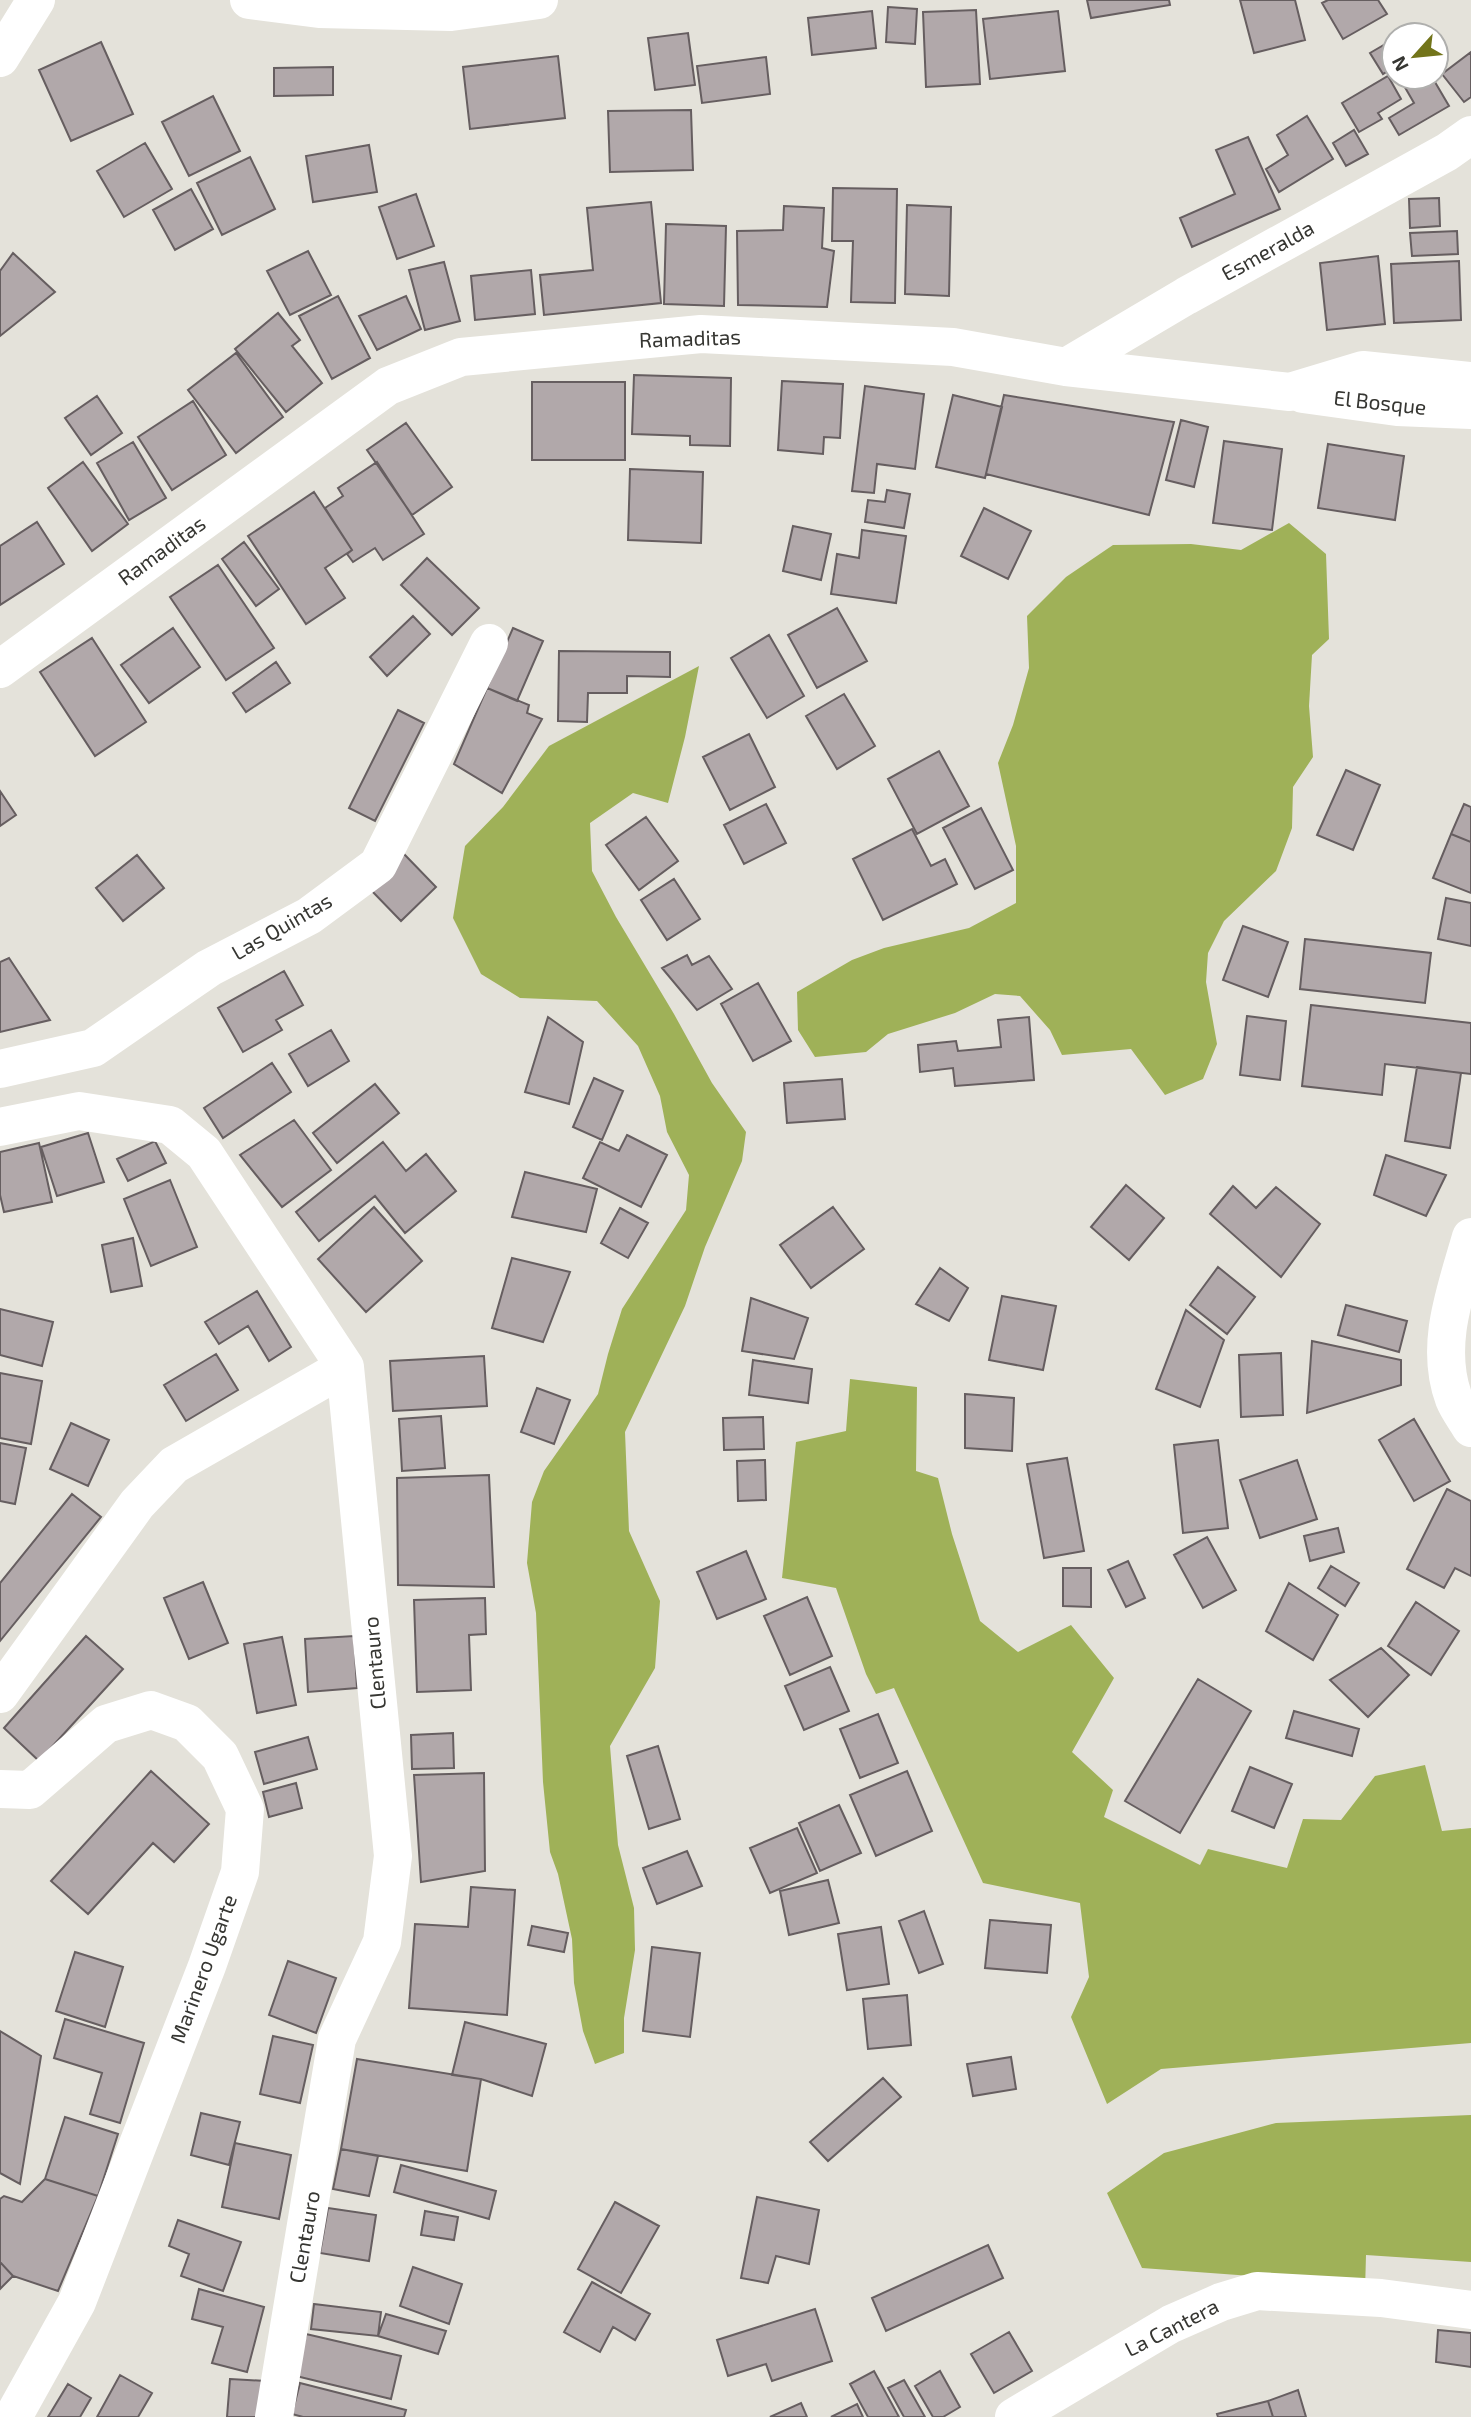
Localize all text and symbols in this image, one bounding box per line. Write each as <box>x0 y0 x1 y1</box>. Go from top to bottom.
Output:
north arrow <box>1380 21 1450 91</box>
text: N <box>1386 53 1413 75</box>
street label: Esmeralda <box>1217 214 1318 285</box>
street label: Ramaditas <box>639 323 741 352</box>
street label: El Bosque <box>1333 384 1428 419</box>
street label: Ramaditas <box>113 510 210 590</box>
street label: Las Quintas <box>227 887 336 965</box>
street label: Clentauro <box>357 1616 390 1711</box>
street label: Marinero Ugarte <box>164 1891 241 2046</box>
street label: Clentauro <box>283 2189 324 2285</box>
street label: La Cantera <box>1120 2292 1222 2361</box>

